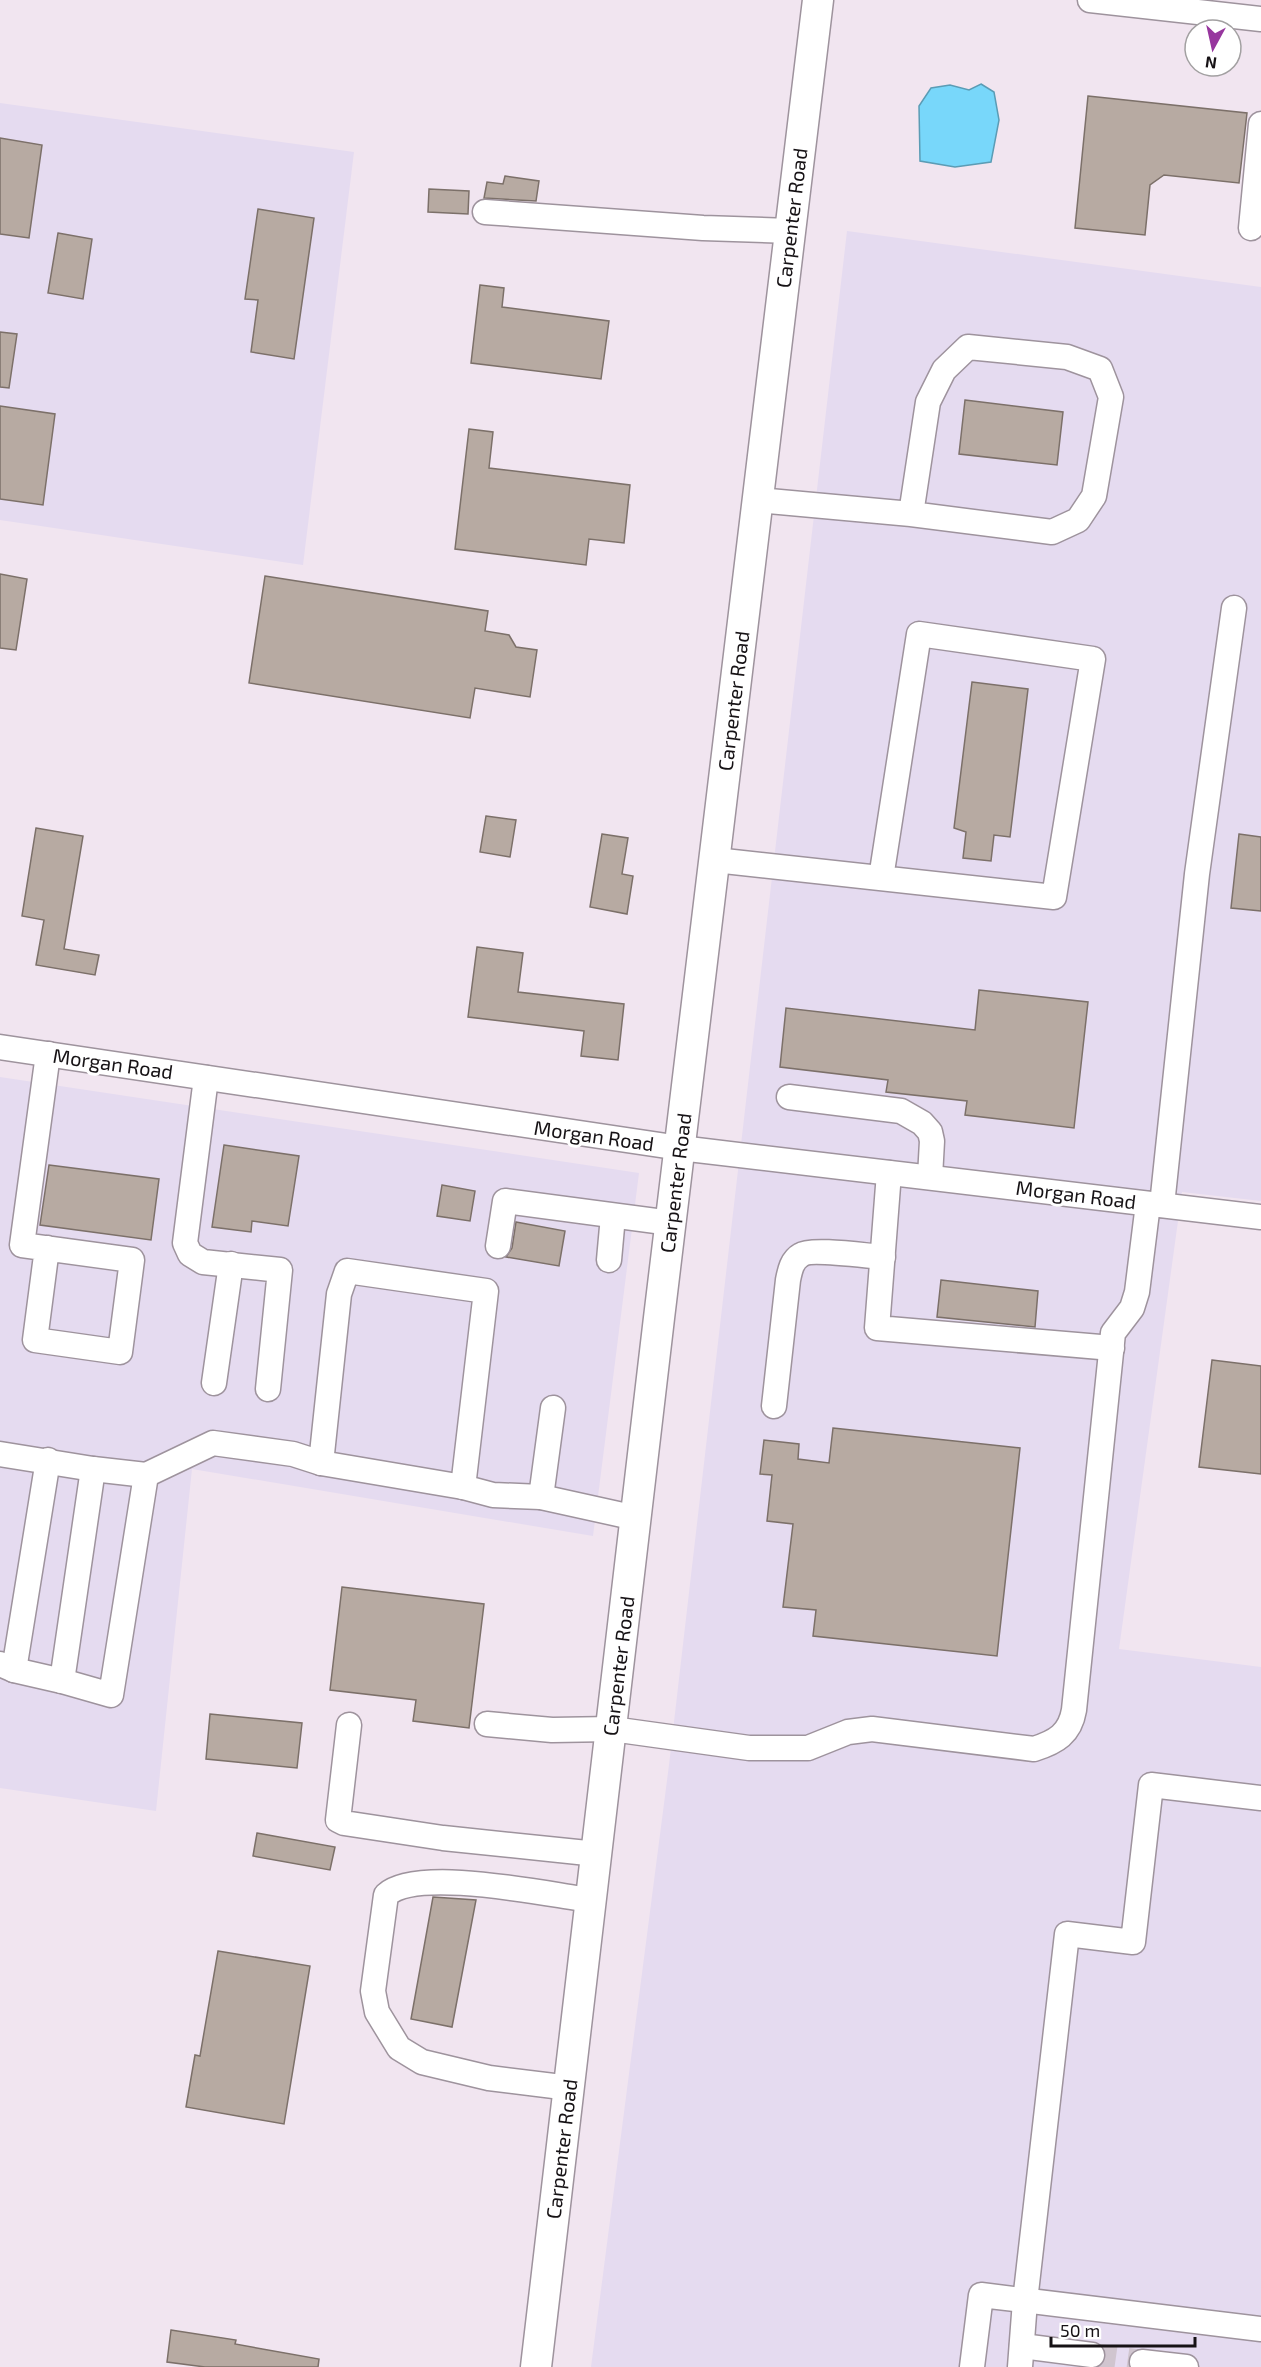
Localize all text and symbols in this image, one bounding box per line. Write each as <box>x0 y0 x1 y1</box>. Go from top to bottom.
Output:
north arrow <box>1183 18 1243 78</box>
text: N <box>1204 53 1218 74</box>
street label: Carpenter Road <box>771 147 812 289</box>
street label: Carpenter Road <box>713 630 754 772</box>
street label: Morgan Road <box>52 1043 175 1083</box>
street label: Carpenter Road <box>655 1112 696 1254</box>
street label: Morgan Road <box>533 1115 656 1155</box>
street label: Morgan Road <box>1015 1175 1138 1213</box>
street label: Carpenter Road <box>598 1595 639 1737</box>
street label: Carpenter Road <box>541 2078 582 2220</box>
scale bar <box>1051 2310 1195 2348</box>
text: 50 m <box>1060 2319 1100 2341</box>

